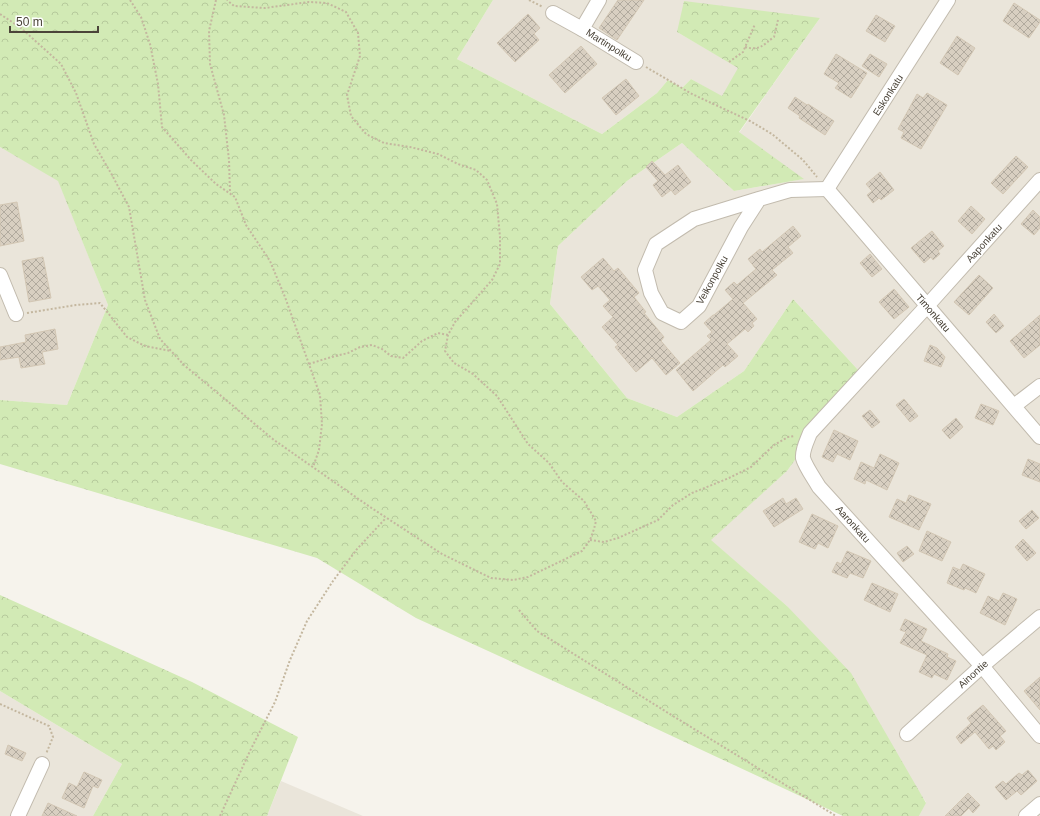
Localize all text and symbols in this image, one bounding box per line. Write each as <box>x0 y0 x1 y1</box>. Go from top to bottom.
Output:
scale bar <box>10 8 98 34</box>
text: 50 m <box>16 15 43 29</box>
street label: Martinpolku <box>584 27 634 63</box>
street label: Eskonkatu <box>871 72 905 118</box>
street label: Aaponkatu <box>964 222 1004 264</box>
street label: Veikonpolku <box>694 254 730 306</box>
street label: Timonkatu <box>914 292 952 334</box>
street label: Aaronkatu <box>834 503 872 545</box>
street label: Ainontie <box>956 658 990 690</box>

